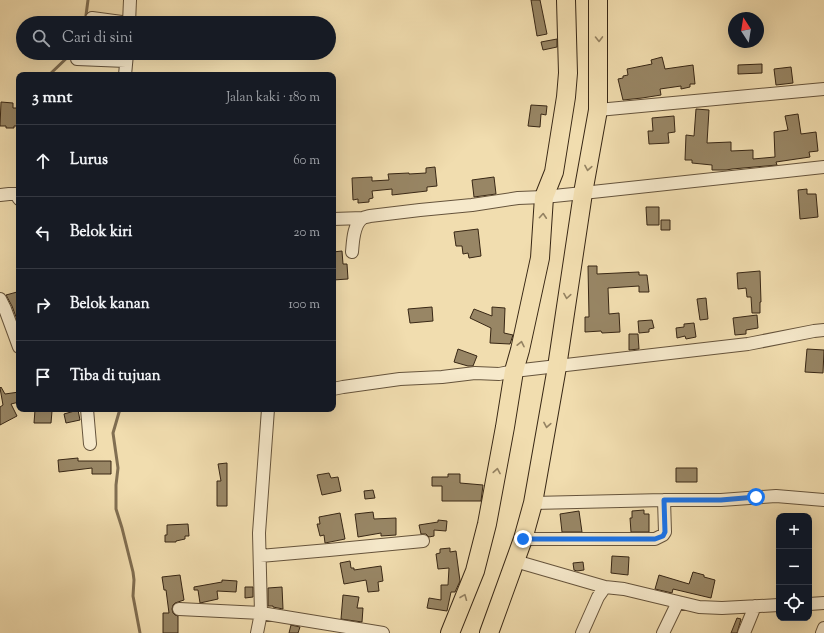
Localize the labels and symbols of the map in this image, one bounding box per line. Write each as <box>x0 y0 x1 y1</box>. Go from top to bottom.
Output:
north arrow <box>728 12 764 48</box>
one-way arrow <box>594 36 603 42</box>
one-way arrow <box>584 165 593 171</box>
one-way arrow <box>538 213 547 219</box>
one-way arrow <box>563 293 572 299</box>
one-way arrow <box>517 341 525 347</box>
one-way arrow <box>543 422 552 428</box>
one-way arrow <box>492 468 500 475</box>
route start <box>747 488 765 506</box>
route end <box>514 530 532 548</box>
one-way arrow <box>460 593 468 600</box>

